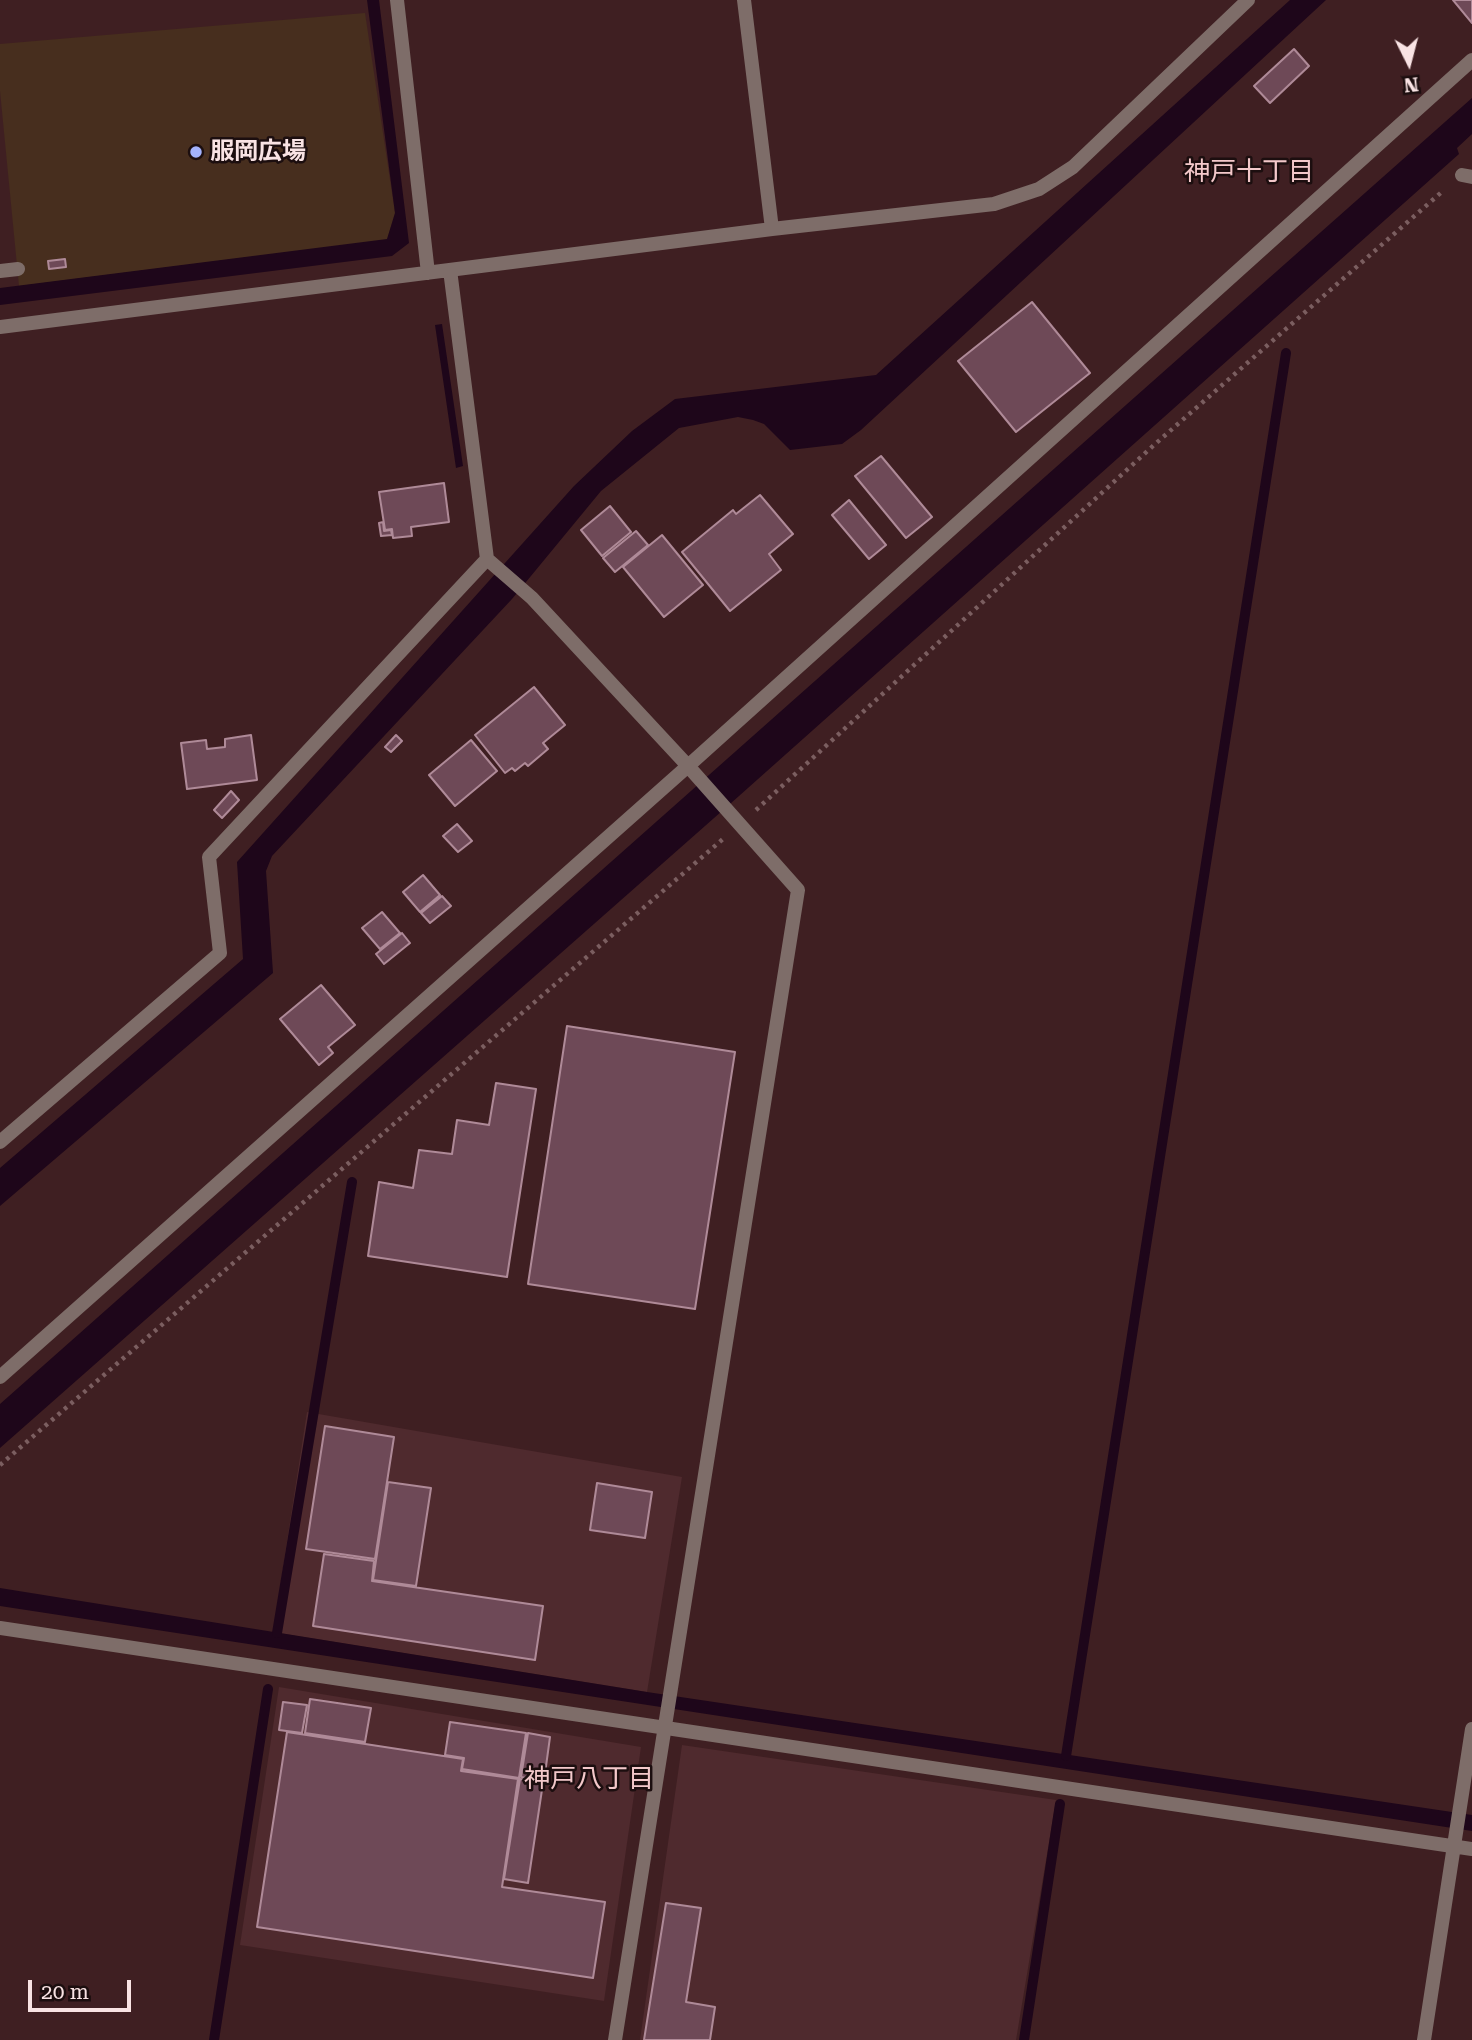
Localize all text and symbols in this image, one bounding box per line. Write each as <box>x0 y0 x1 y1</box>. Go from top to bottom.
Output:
north arrow <box>1374 28 1444 98</box>
text: N <box>1403 72 1420 97</box>
place label: 服岡広場 <box>210 138 306 166</box>
marker: 服岡広場 <box>188 144 204 160</box>
district label: 神戸十丁目 <box>1184 156 1314 188</box>
district label: 神戸八丁目 <box>524 1763 654 1795</box>
scale bar <box>32 1966 135 2010</box>
text: 20 m <box>41 1980 89 2004</box>

